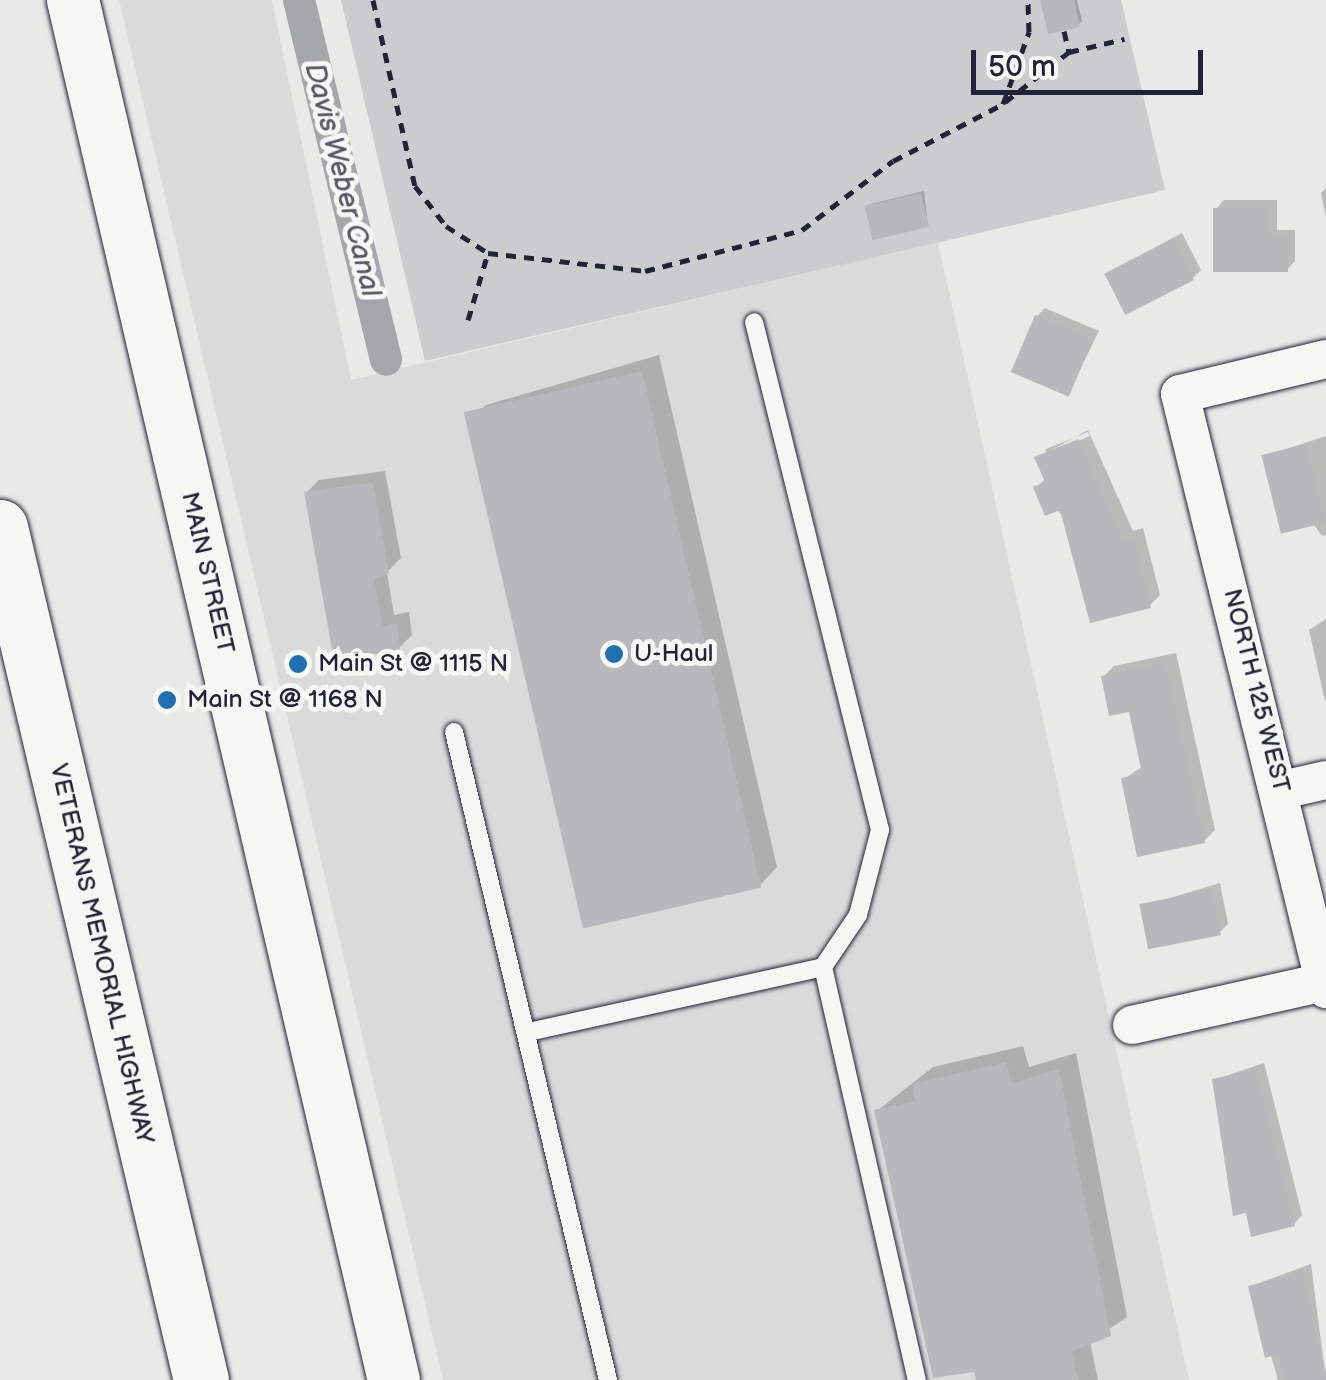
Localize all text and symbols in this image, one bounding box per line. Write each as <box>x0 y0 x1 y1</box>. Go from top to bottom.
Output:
scale bar <box>976 30 1208 92</box>
text: 50 m <box>988 49 1056 85</box>
water label: Davis Weber Canal <box>297 59 387 301</box>
street label: MAIN STREET <box>174 489 240 657</box>
street label: NORTH 125 WEST <box>1216 585 1296 797</box>
place label: U-Haul <box>634 639 713 669</box>
marker: U-Haul <box>603 643 625 665</box>
place label: Main St @ 1115 N <box>318 649 509 679</box>
marker: Main St @ 1115 N <box>287 653 309 675</box>
place label: Main St @ 1168 N <box>187 685 384 715</box>
marker: Main St @ 1168 N <box>156 689 178 711</box>
street label: VETERANS MEMORIAL HIGHWAY <box>43 761 159 1147</box>

